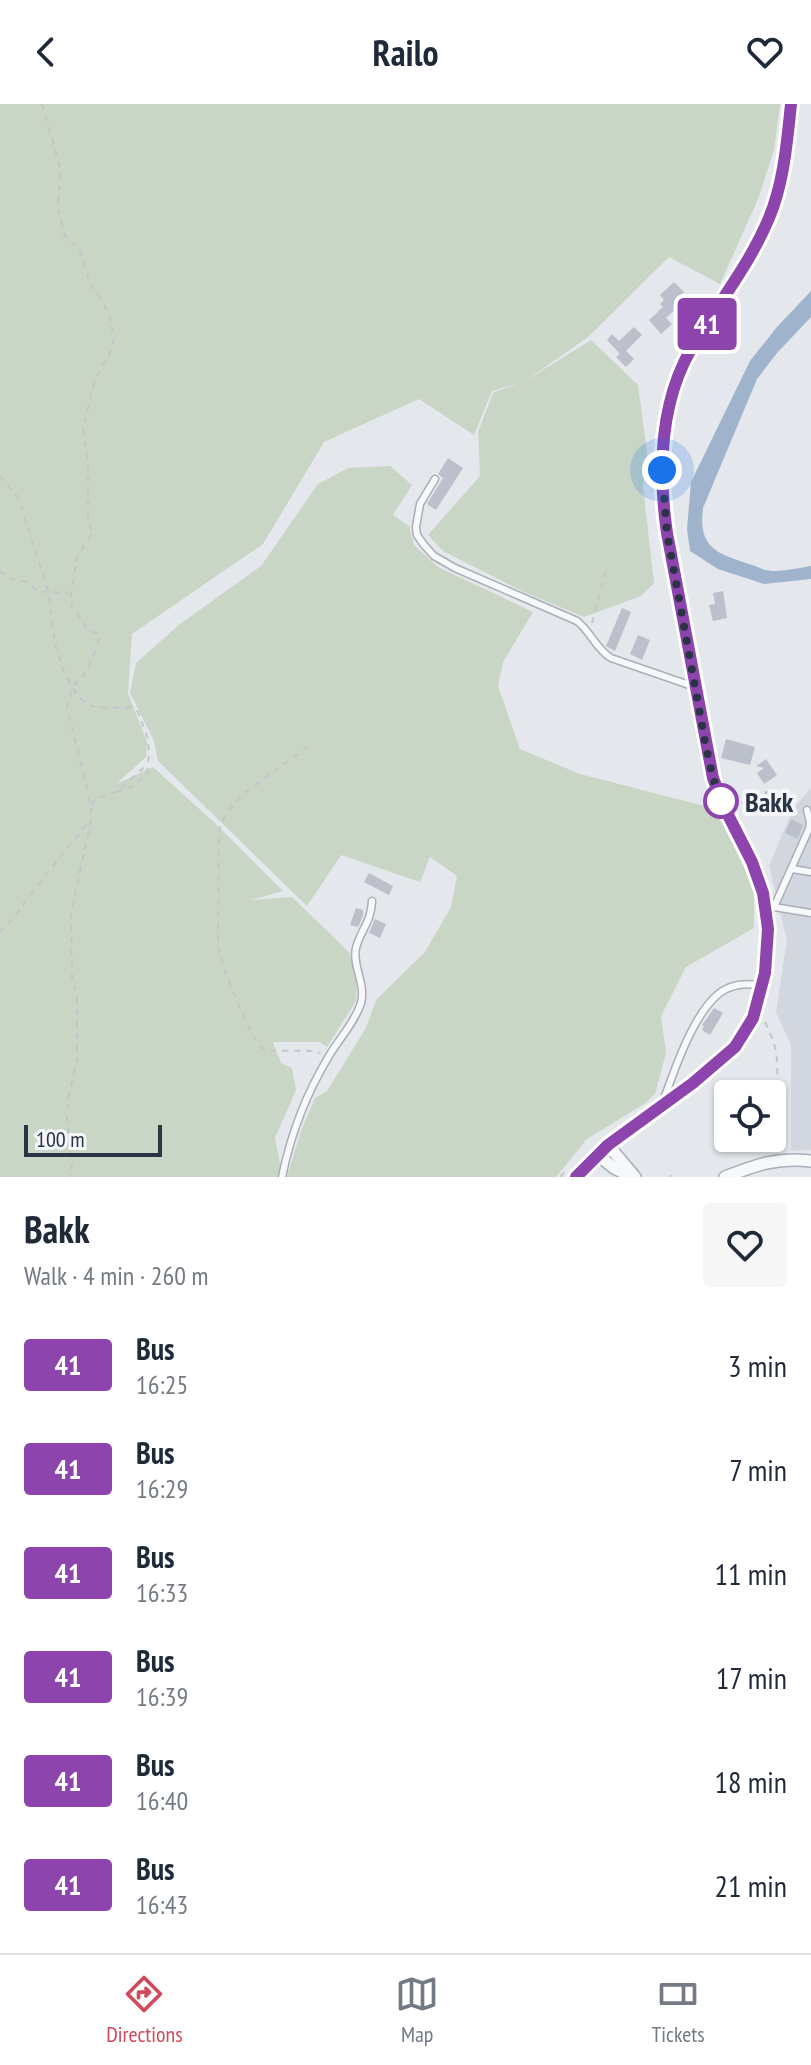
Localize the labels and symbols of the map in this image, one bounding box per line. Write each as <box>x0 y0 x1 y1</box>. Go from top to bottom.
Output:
line badge: 41 <box>671 298 743 350</box>
your location <box>642 450 682 490</box>
place label: Bakk <box>745 783 794 820</box>
marker: Bakk <box>704 784 738 818</box>
scale bar <box>24 1121 162 1157</box>

